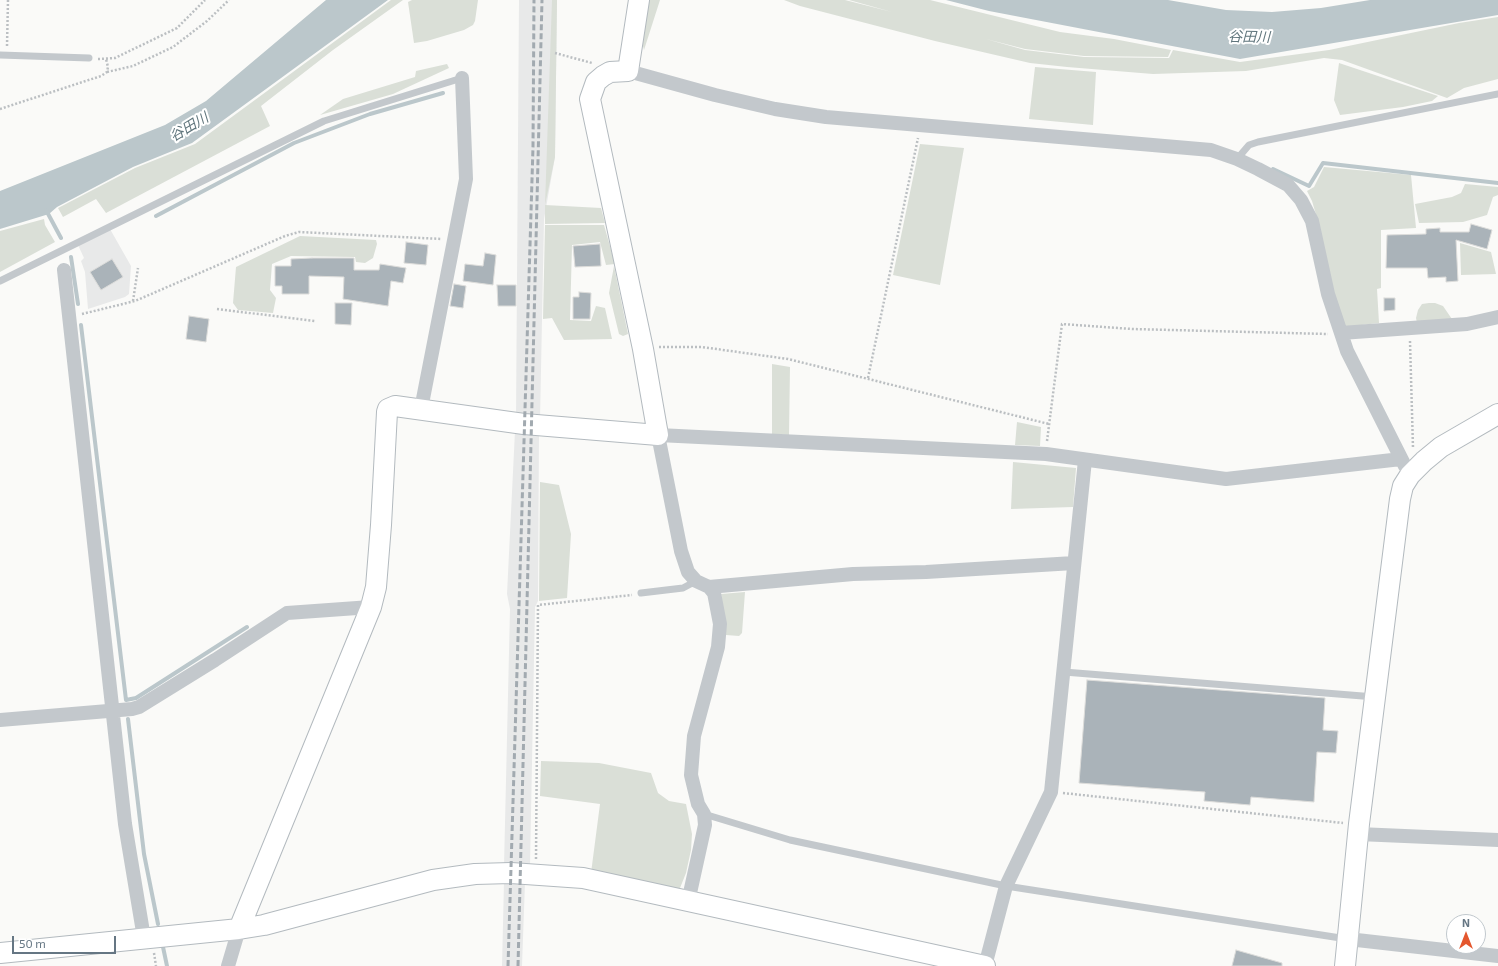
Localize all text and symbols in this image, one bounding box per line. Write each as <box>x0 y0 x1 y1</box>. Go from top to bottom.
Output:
water label: 谷田川 <box>1228 28 1270 46</box>
water label: 谷田川 <box>167 109 211 145</box>
north arrow <box>1446 914 1486 954</box>
text: N <box>1462 916 1470 929</box>
scale bar <box>14 928 118 954</box>
text: 50 m <box>19 936 46 950</box>

